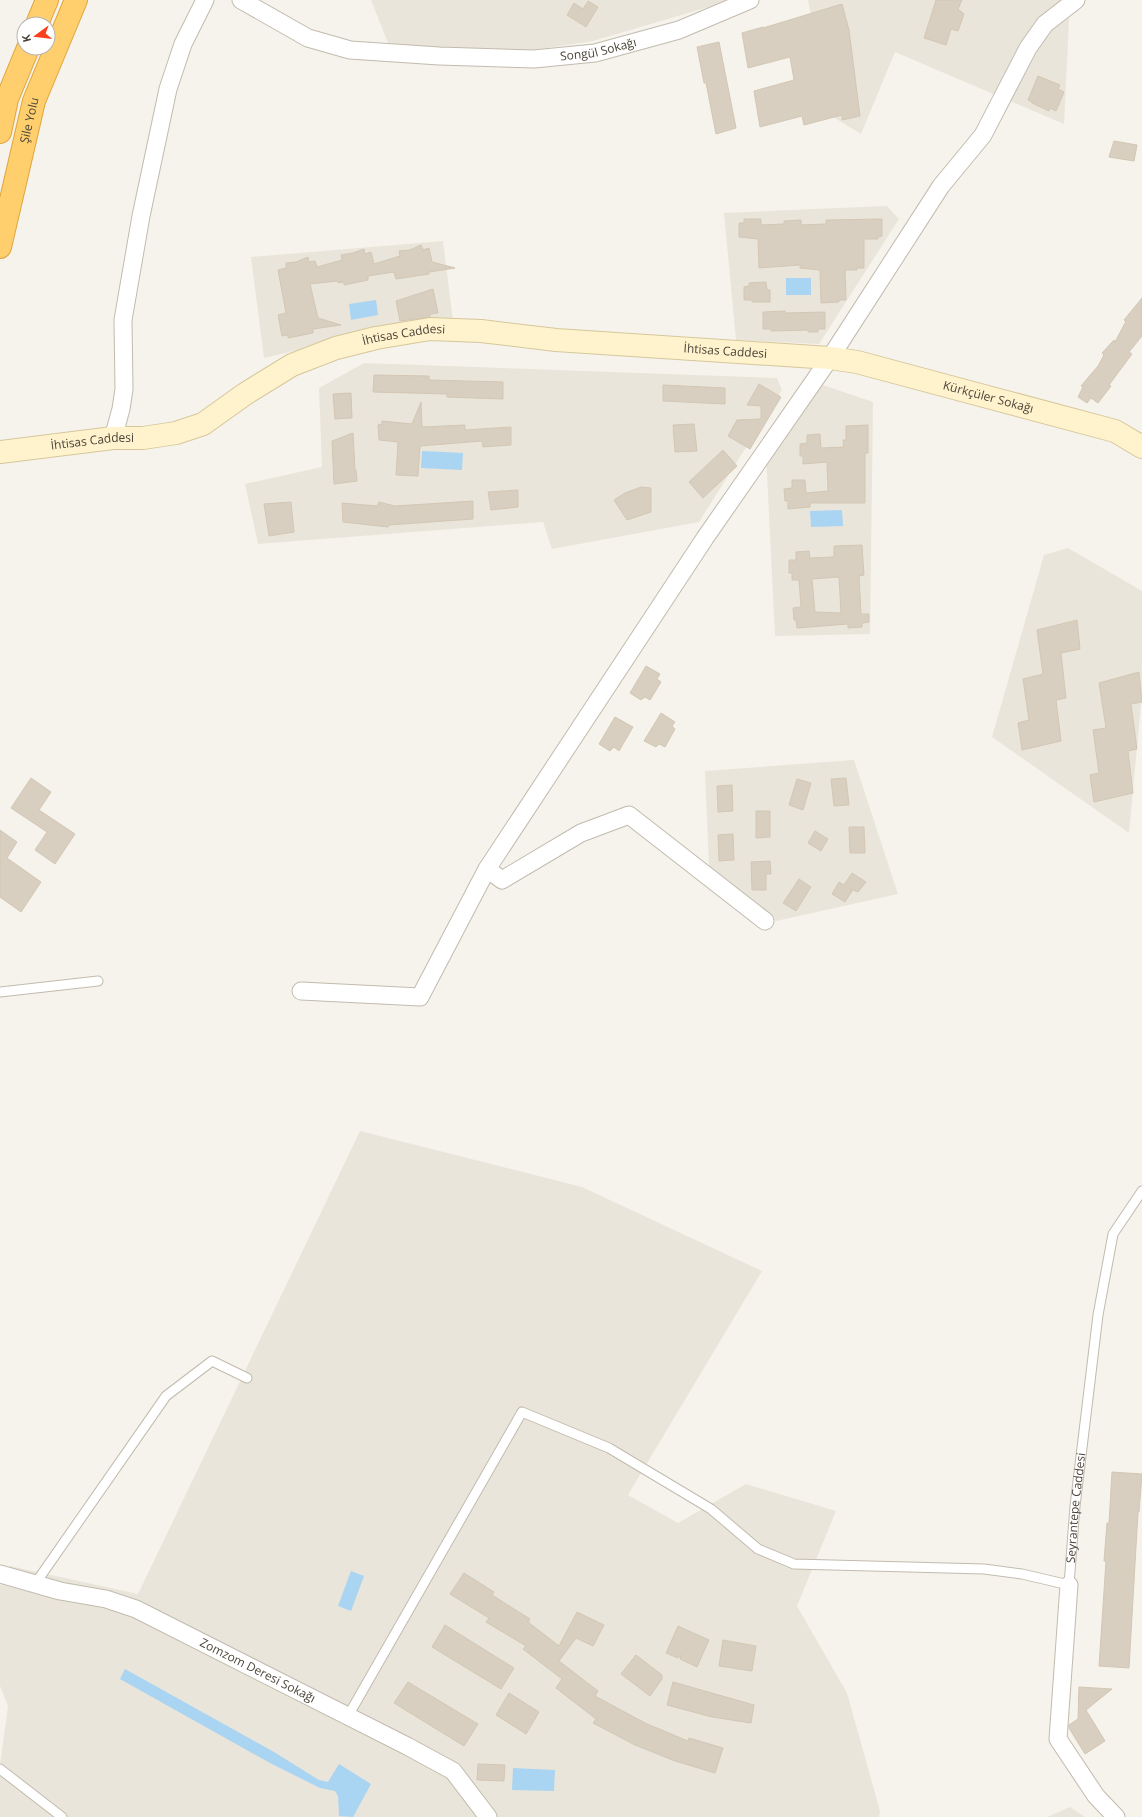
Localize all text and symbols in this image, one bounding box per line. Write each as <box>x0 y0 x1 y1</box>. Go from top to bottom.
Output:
north arrow <box>16 16 56 56</box>
text: K <box>17 33 34 44</box>
street label: Songül Sokağı <box>559 33 638 64</box>
street label: Şile Yolu <box>15 96 43 145</box>
street label: İhtisas Caddesi <box>360 320 445 349</box>
street label: İhtisas Caddesi <box>683 339 768 362</box>
street label: Kürkçüler Sokağı <box>941 376 1036 417</box>
street label: İhtisas Caddesi <box>50 429 134 454</box>
street label: Seyrantepe Caddesi <box>1062 1452 1089 1564</box>
street label: Zomzom Deresi Sokağı <box>197 1634 319 1706</box>

